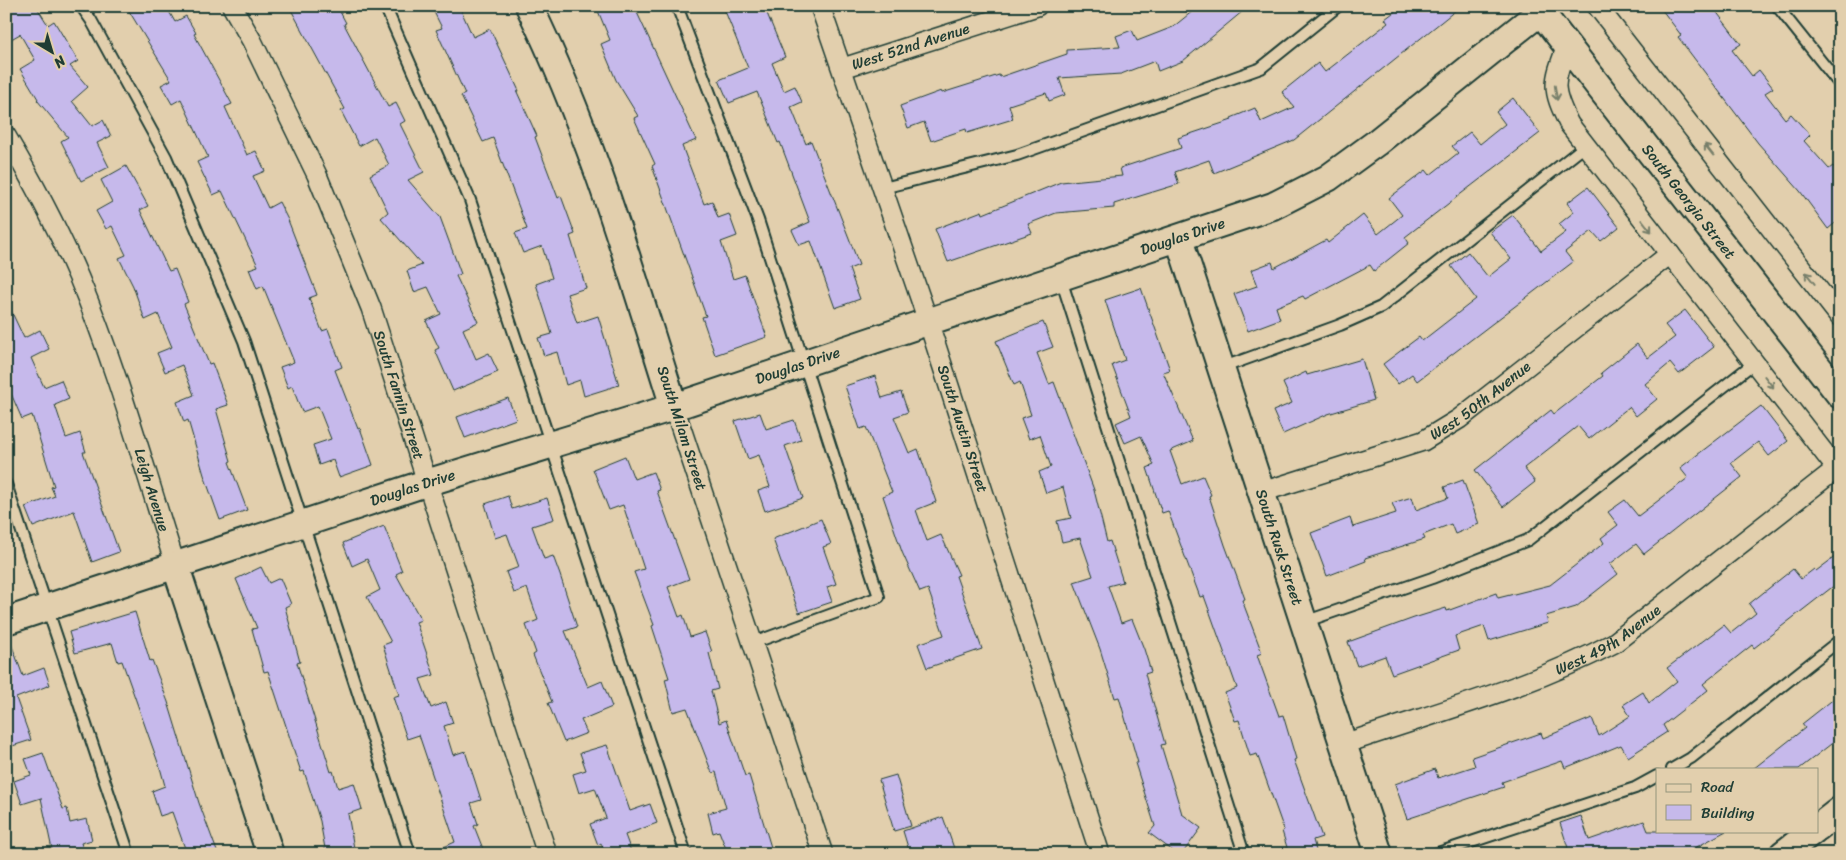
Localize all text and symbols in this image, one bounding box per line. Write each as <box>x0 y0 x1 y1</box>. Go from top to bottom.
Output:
street label: West 52nd Avenue <box>848 15 973 77</box>
north arrow <box>28 28 78 78</box>
text: N <box>48 48 72 75</box>
one-way arrow <box>1552 84 1562 100</box>
street label: South Georgia Street <box>1635 138 1743 265</box>
one-way arrow <box>1704 144 1715 157</box>
street label: Douglas Drive <box>1137 210 1229 263</box>
one-way arrow <box>1642 219 1653 232</box>
one-way arrow <box>1804 272 1815 285</box>
street label: South Fannin Street <box>366 327 432 463</box>
street label: Douglas Drive <box>752 339 844 392</box>
street label: West 50th Avenue <box>1424 354 1537 447</box>
street label: South Austin Street <box>930 361 996 496</box>
street label: South Milam Street <box>650 362 715 494</box>
one-way arrow <box>1763 375 1774 388</box>
street label: Leigh Avenue <box>127 445 177 535</box>
street label: Douglas Drive <box>367 462 459 513</box>
street label: South Rusk Street <box>1248 485 1310 609</box>
street label: West 49th Avenue <box>1551 598 1667 682</box>
legend <box>1656 768 1818 832</box>
text: Road <box>1701 774 1734 800</box>
text: Building <box>1701 800 1755 826</box>

